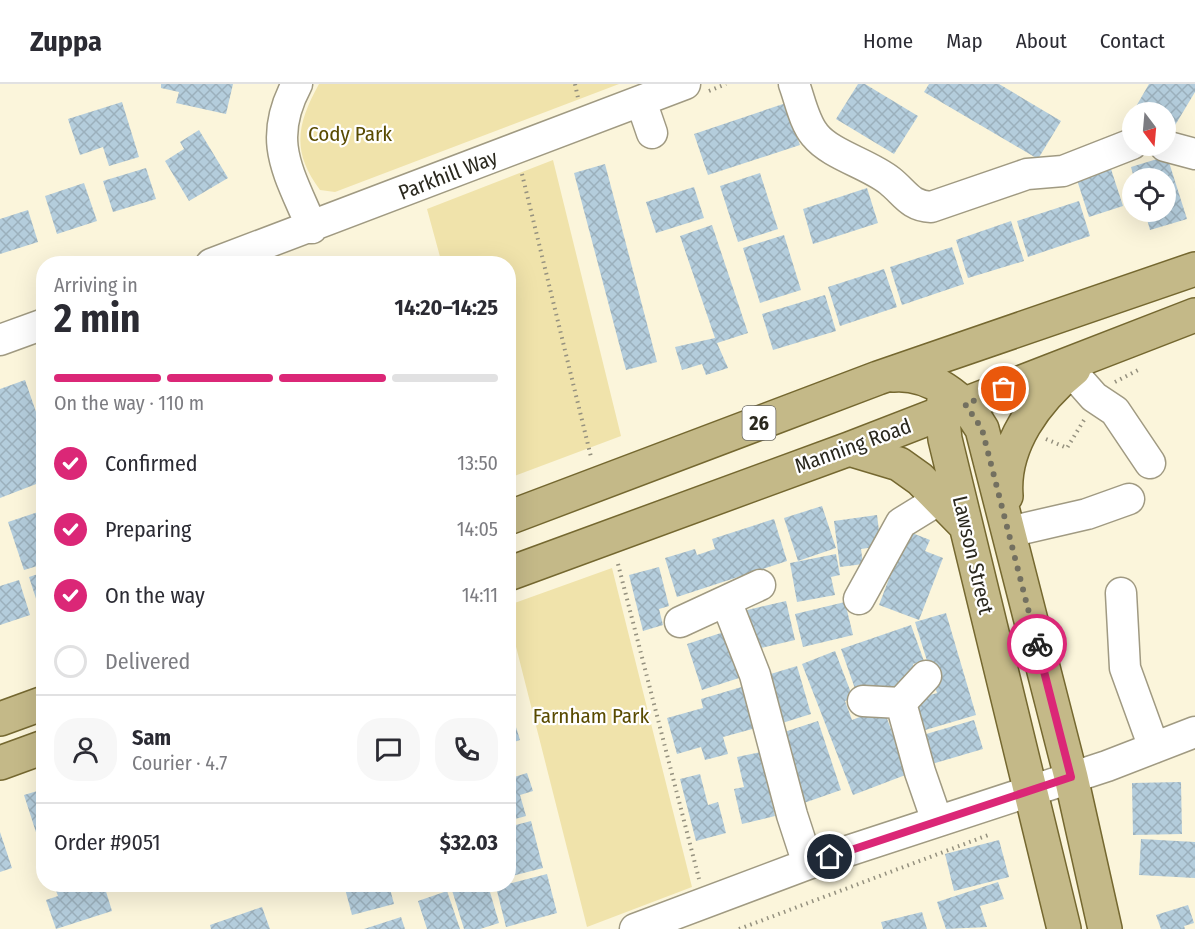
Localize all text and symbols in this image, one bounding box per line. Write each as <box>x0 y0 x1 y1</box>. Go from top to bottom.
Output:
text: Zuppa <box>30 25 102 58</box>
text: Home <box>863 28 913 54</box>
text: Map <box>946 28 983 54</box>
text: About <box>1016 28 1067 54</box>
text: Contact <box>1100 28 1165 54</box>
north arrow <box>1122 102 1176 156</box>
map controls <box>1122 102 1176 222</box>
park label: Cody Park <box>308 121 392 147</box>
street label: Parkhill Way <box>395 144 502 206</box>
button: locate <box>1122 168 1176 222</box>
text: Arriving in <box>54 273 138 297</box>
text: 14:20–14:25 <box>395 294 498 321</box>
text: 2 min <box>54 296 140 342</box>
pin <box>978 363 1029 414</box>
icon: bag <box>987 372 1020 405</box>
text: On the way · 110 m <box>54 391 204 415</box>
road number: 26 <box>742 406 776 440</box>
street label: Manning Road <box>791 413 915 479</box>
icon: check <box>54 447 87 480</box>
text: Confirmed <box>105 450 198 477</box>
text: 13:50 <box>457 451 498 475</box>
street label: Lawson Street <box>947 493 999 617</box>
icon: check <box>54 513 87 546</box>
text: Preparing <box>105 516 191 543</box>
text: 14:05 <box>457 517 498 541</box>
icon: check <box>54 579 87 612</box>
text: On the way <box>105 582 205 609</box>
text: 14:11 <box>462 583 498 607</box>
courier <box>1007 614 1067 674</box>
icon: bike <box>1021 628 1054 661</box>
text: Delivered <box>105 648 190 675</box>
park label: Farnham Park <box>533 703 649 729</box>
button: person <box>54 718 117 781</box>
button: chat <box>357 718 420 781</box>
button: phone <box>435 718 498 781</box>
text: Sam <box>132 724 171 751</box>
text: Courier · 4.7 <box>132 751 227 775</box>
text: Order #9051 <box>54 829 161 856</box>
text: $32.03 <box>440 829 498 856</box>
pin <box>804 831 855 882</box>
icon: home <box>813 840 846 873</box>

